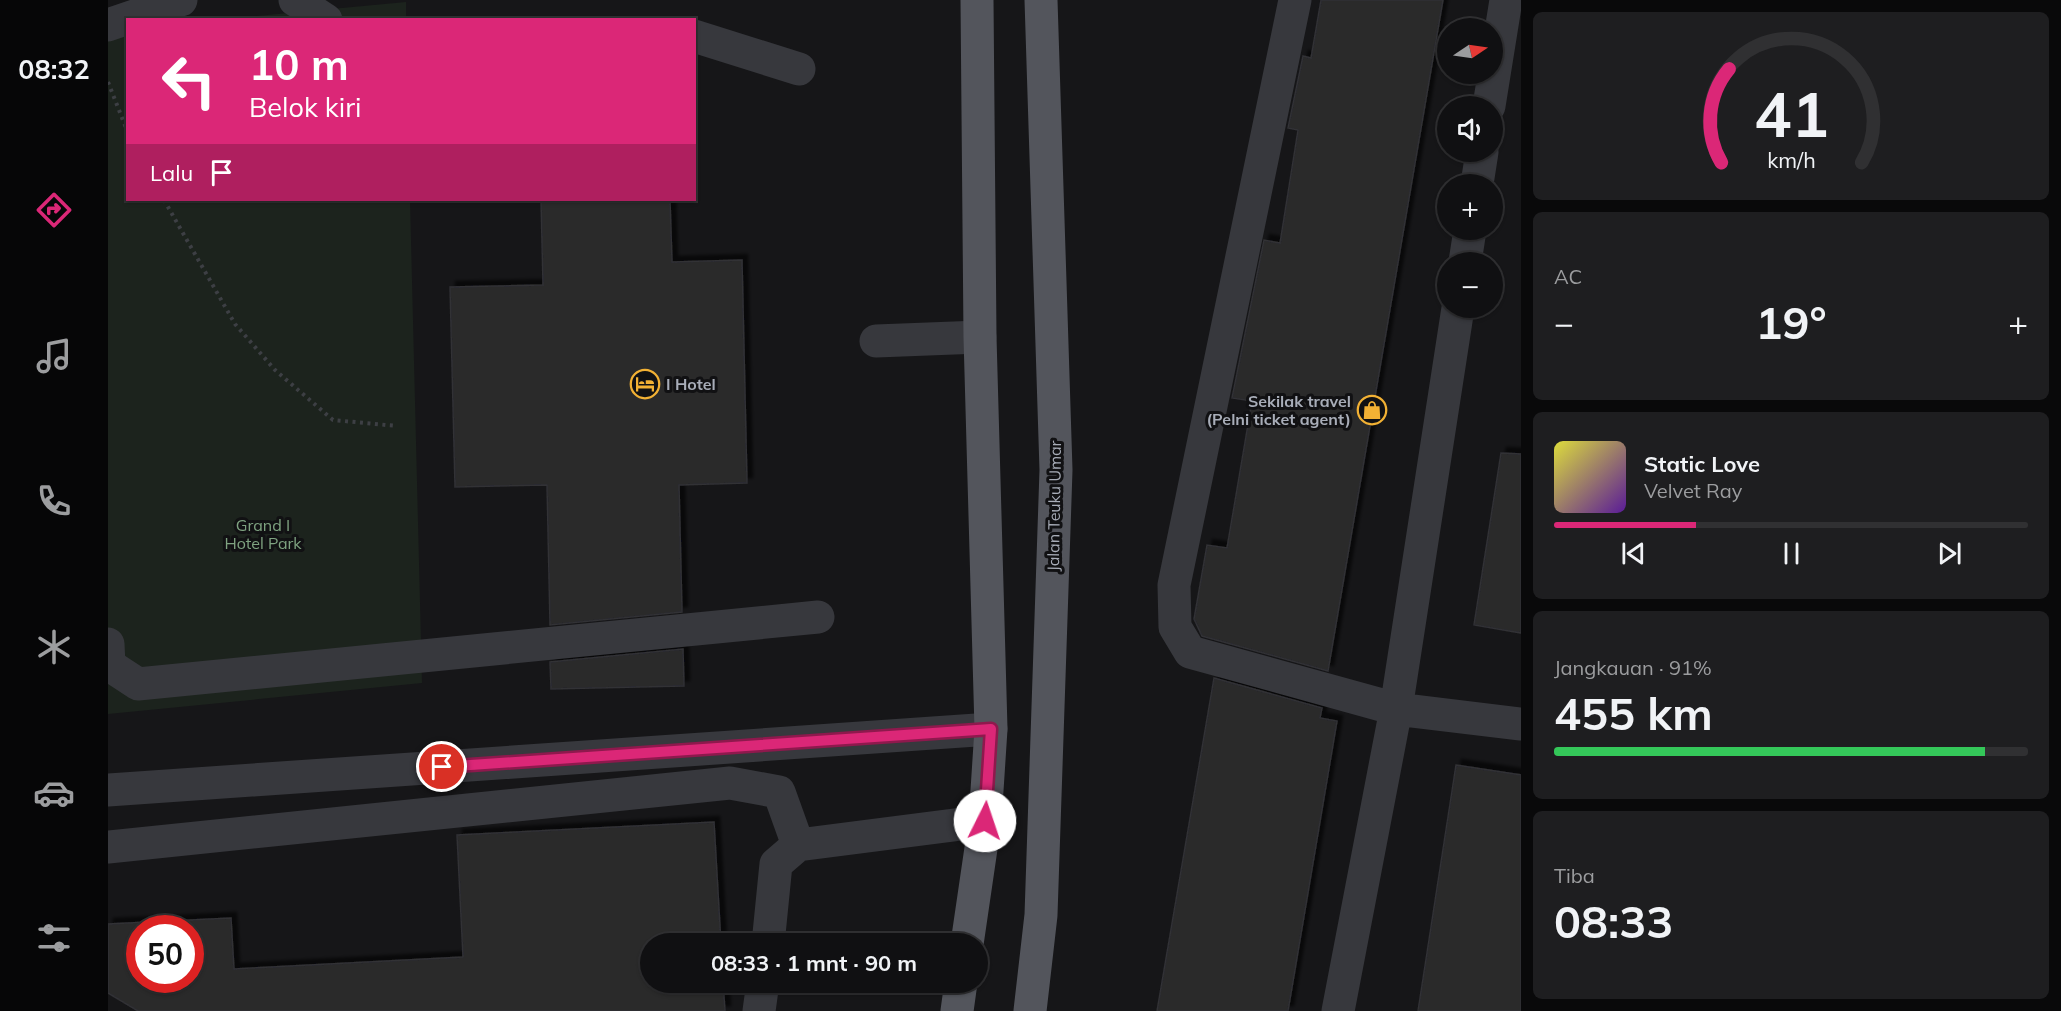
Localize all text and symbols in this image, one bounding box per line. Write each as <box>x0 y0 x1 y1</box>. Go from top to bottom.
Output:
north arrow <box>1437 18 1503 84</box>
map controls <box>1437 18 1503 318</box>
text: 10 m <box>249 38 349 91</box>
icon: left <box>150 42 228 120</box>
text: 08:32 <box>18 52 90 86</box>
text: 41 <box>1754 74 1828 153</box>
text: Belok kiri <box>249 90 361 124</box>
button: sound <box>1437 96 1503 162</box>
text: km/h <box>1767 146 1815 173</box>
icon: arrive <box>205 156 238 189</box>
text: Lalu <box>150 159 193 187</box>
button: + <box>1437 174 1503 240</box>
icon: directions <box>33 189 75 231</box>
button: − <box>1437 252 1503 318</box>
text: AC <box>1554 264 1582 289</box>
text: 19° <box>1755 294 1827 350</box>
text: − <box>1554 302 1574 343</box>
text: + <box>2008 302 2028 343</box>
icon: music <box>33 335 75 377</box>
hotel icon: I Hotel <box>629 368 661 400</box>
place label: I Hotel <box>666 374 716 394</box>
place label: Sekilak travel (Pelni ticket agent) <box>1206 391 1351 429</box>
shop icon: Sekilak travel (Pelni ticket agent) <box>1356 394 1388 426</box>
street label: Jalan Teuku Umar <box>1043 440 1065 572</box>
text: Static Love <box>1644 450 1760 478</box>
text: Velvet Ray <box>1644 478 1742 503</box>
icon: phone <box>33 480 75 522</box>
park label: Grand I Hotel Park <box>224 515 302 553</box>
icon: previous <box>1617 537 1650 570</box>
icon: pause <box>1775 537 1808 570</box>
icon: next <box>1933 537 1966 570</box>
icon: climate <box>33 626 75 668</box>
text: Jangkauan · 91% <box>1554 655 1712 680</box>
text: 455 km <box>1554 685 1713 741</box>
pin <box>416 741 467 792</box>
icon: arrive <box>425 750 458 783</box>
icon: car <box>33 772 75 814</box>
position arrow <box>953 789 1017 853</box>
text: Tiba <box>1554 863 1595 888</box>
text: 08:33 <box>1554 893 1673 949</box>
speed limit sign: 50 <box>126 915 204 993</box>
icon: filters <box>33 917 75 959</box>
text: 08:33 · 1 mnt · 90 m <box>711 949 917 977</box>

